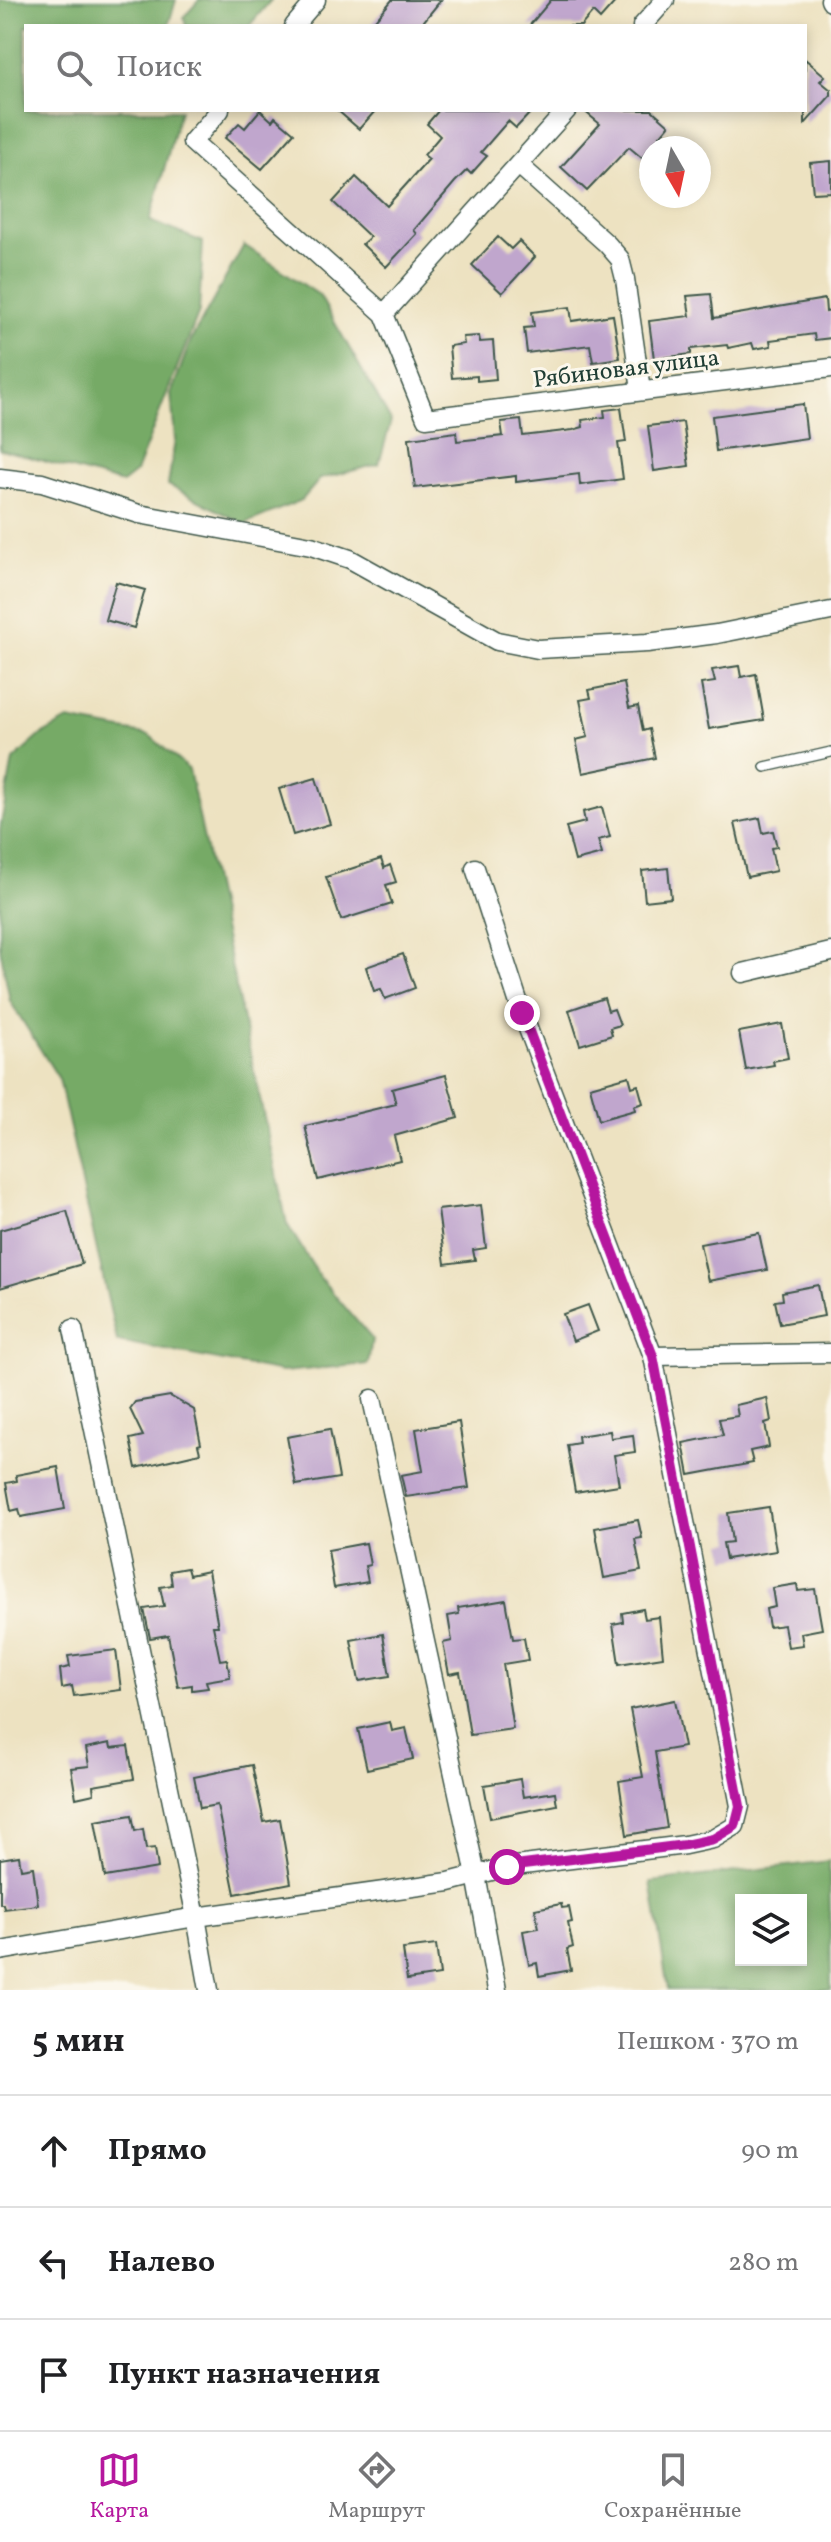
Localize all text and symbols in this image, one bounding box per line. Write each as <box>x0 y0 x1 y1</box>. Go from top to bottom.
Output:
search box <box>24 24 807 112</box>
icon: search <box>52 46 96 90</box>
text: Поиск <box>116 47 202 89</box>
north arrow <box>639 136 711 208</box>
street label: Рябиновая улица <box>531 342 721 398</box>
route end <box>504 995 540 1031</box>
route start <box>489 1849 525 1885</box>
map controls <box>735 1894 807 1966</box>
button: layers <box>735 1894 807 1966</box>
text: 5 мин <box>32 2019 125 2066</box>
text: Пешком · 370 m <box>617 2024 799 2060</box>
icon: ahead <box>32 2129 76 2173</box>
text: Прямо <box>108 2130 207 2172</box>
text: 90 m <box>741 2133 799 2169</box>
icon: left <box>32 2241 76 2285</box>
text: Налево <box>108 2242 215 2284</box>
text: 280 m <box>728 2245 799 2281</box>
icon: arrive <box>32 2353 76 2397</box>
text: Пункт назначения <box>108 2354 380 2396</box>
tab: Карта <box>89 2448 149 2527</box>
tab: Маршрут <box>328 2448 425 2527</box>
tab: Сохранённые <box>604 2448 741 2527</box>

